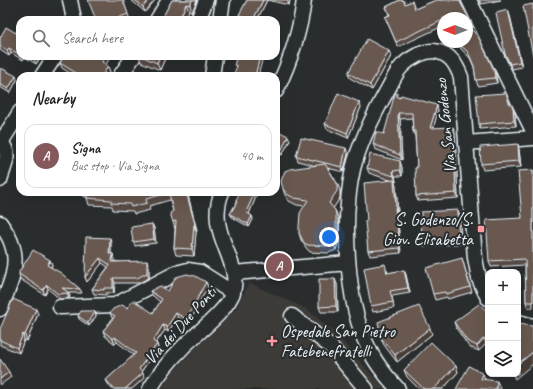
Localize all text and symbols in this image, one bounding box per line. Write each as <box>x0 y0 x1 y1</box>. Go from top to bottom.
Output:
north arrow <box>437 12 473 48</box>
search box <box>16 16 280 60</box>
icon: search <box>30 27 52 49</box>
text: Search here <box>62 29 123 48</box>
street label: Via San Godenzo <box>430 77 461 174</box>
text: Nearby <box>32 88 75 109</box>
text: Signa <box>71 139 100 158</box>
text: A <box>43 148 49 164</box>
text: 40 m <box>241 148 263 164</box>
text: Bus stop · Via Signa <box>71 158 159 174</box>
place label: S. Godenzo/S. Giov. Elisabetta <box>383 209 475 250</box>
marker: S. Godenzo/S. Giov. Elisabetta <box>476 224 486 234</box>
your location <box>319 227 339 247</box>
pin: A <box>266 251 292 281</box>
map controls <box>485 269 521 377</box>
button: + <box>485 269 521 305</box>
street label: Via dei Due Ponti <box>140 281 222 369</box>
button: − <box>485 305 521 341</box>
place label: Ospedale San Pietro Fatebenefratelli <box>281 321 396 362</box>
marker: Ospedale San Pietro Fatebenefratelli <box>266 335 278 347</box>
button: layers <box>485 341 521 377</box>

